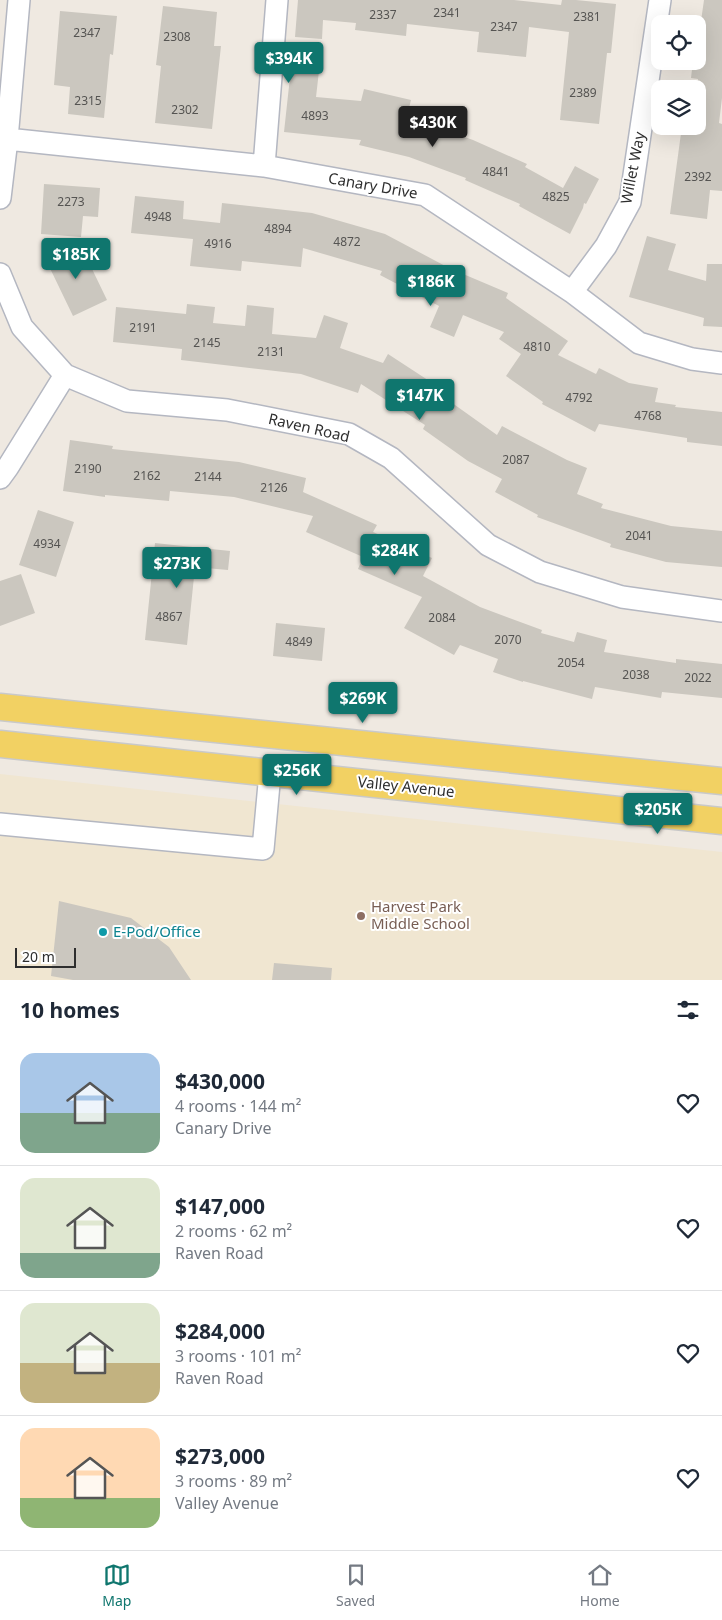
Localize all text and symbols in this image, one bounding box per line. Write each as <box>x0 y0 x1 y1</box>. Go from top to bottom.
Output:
house number: 2341 <box>433 4 461 21</box>
house number: 2337 <box>369 6 397 23</box>
house number: 2381 <box>573 8 601 25</box>
map controls <box>651 15 706 135</box>
button: locate <box>651 15 706 70</box>
house number: 2347 <box>490 18 518 35</box>
house number: 2347 <box>73 24 101 41</box>
house number: 2308 <box>163 28 191 45</box>
pin: $394K <box>254 42 324 84</box>
text: $394K <box>265 47 313 69</box>
button: layers <box>651 80 706 135</box>
house number: 2389 <box>569 84 597 101</box>
house number: 2315 <box>74 92 102 109</box>
house number: 2302 <box>171 101 199 118</box>
pin: $430K <box>398 106 468 148</box>
house number: 4893 <box>301 107 329 124</box>
text: $430K <box>409 111 457 133</box>
street label: Willet Way <box>615 130 649 206</box>
house number: 4841 <box>482 163 510 180</box>
street label: Canary Drive <box>327 167 419 203</box>
house number: 2392 <box>684 168 712 185</box>
house number: 4825 <box>542 188 570 205</box>
house number: 2273 <box>57 193 85 210</box>
house number: 4948 <box>144 208 172 225</box>
house number: 4894 <box>264 220 292 237</box>
house number: 4872 <box>333 233 361 250</box>
house number: 4916 <box>204 235 232 252</box>
pin: $185K <box>41 238 111 280</box>
text: $185K <box>52 243 100 265</box>
pin: $186K <box>396 264 466 307</box>
text: $186K <box>407 270 455 292</box>
house number: 2191 <box>129 319 157 336</box>
house number: 2145 <box>193 334 221 351</box>
house number: 4810 <box>523 338 551 355</box>
house number: 2131 <box>257 343 285 360</box>
pin: $147K <box>385 378 455 421</box>
text: $147K <box>396 384 444 406</box>
house number: 4792 <box>565 389 593 406</box>
house number: 4768 <box>634 407 662 424</box>
street label: Raven Road <box>267 408 352 446</box>
house number: 2087 <box>502 451 530 468</box>
house number: 2190 <box>74 460 102 477</box>
house number: 2162 <box>133 467 161 484</box>
house number: 2144 <box>194 468 222 485</box>
house number: 2126 <box>260 479 288 496</box>
house number: 2041 <box>625 527 653 544</box>
pin: $284K <box>360 534 430 576</box>
house number: 4934 <box>33 535 61 552</box>
text: $284K <box>371 539 419 561</box>
pin: $273K <box>142 546 212 589</box>
text: $273K <box>153 552 201 574</box>
house number: 4867 <box>155 608 183 625</box>
house number: 2084 <box>428 609 456 626</box>
house number: 2070 <box>494 631 522 648</box>
house number: 4849 <box>285 633 313 650</box>
house number: 2054 <box>557 654 585 671</box>
house number: 2038 <box>622 666 650 683</box>
house number: 2022 <box>684 669 712 686</box>
pin: $269K <box>328 682 398 724</box>
text: $269K <box>339 687 387 709</box>
pin: $256K <box>262 754 332 796</box>
text: $256K <box>273 759 321 781</box>
street label: Valley Avenue <box>357 771 456 801</box>
pin: $205K <box>623 792 693 835</box>
text: $205K <box>634 798 682 820</box>
place label: Harvest Park Middle School <box>371 896 470 933</box>
marker: Harvest Park Middle School <box>355 910 367 922</box>
place label: E-Pod/Office <box>113 921 201 941</box>
marker: E-Pod/Office <box>97 926 109 938</box>
scale bar <box>15 945 76 968</box>
text: 20 m <box>22 947 55 966</box>
text: 10 homes <box>20 996 120 1024</box>
icon: filters <box>674 996 702 1024</box>
text: $430,000 <box>175 1067 265 1095</box>
icon: home <box>60 1073 120 1133</box>
icon: heart <box>674 1089 702 1117</box>
text: 4 rooms · 144 m² <box>175 1095 301 1117</box>
text: Canary Drive <box>175 1117 271 1139</box>
text: $147,000 <box>175 1192 265 1220</box>
icon: home <box>60 1198 120 1258</box>
icon: heart <box>674 1214 702 1242</box>
text: 2 rooms · 62 m² <box>175 1220 292 1242</box>
text: Raven Road <box>175 1242 264 1264</box>
text: $284,000 <box>175 1317 265 1345</box>
icon: home <box>60 1323 120 1383</box>
icon: heart <box>674 1339 702 1367</box>
text: 3 rooms · 101 m² <box>175 1345 301 1367</box>
text: Raven Road <box>175 1367 264 1389</box>
text: $273,000 <box>175 1442 265 1470</box>
icon: home <box>60 1448 120 1508</box>
icon: heart <box>674 1464 702 1492</box>
text: 3 rooms · 89 m² <box>175 1470 292 1492</box>
text: Valley Avenue <box>175 1492 279 1514</box>
tab: Map <box>102 1561 131 1610</box>
tab: Saved <box>336 1561 375 1610</box>
tab: Home <box>580 1561 620 1610</box>

